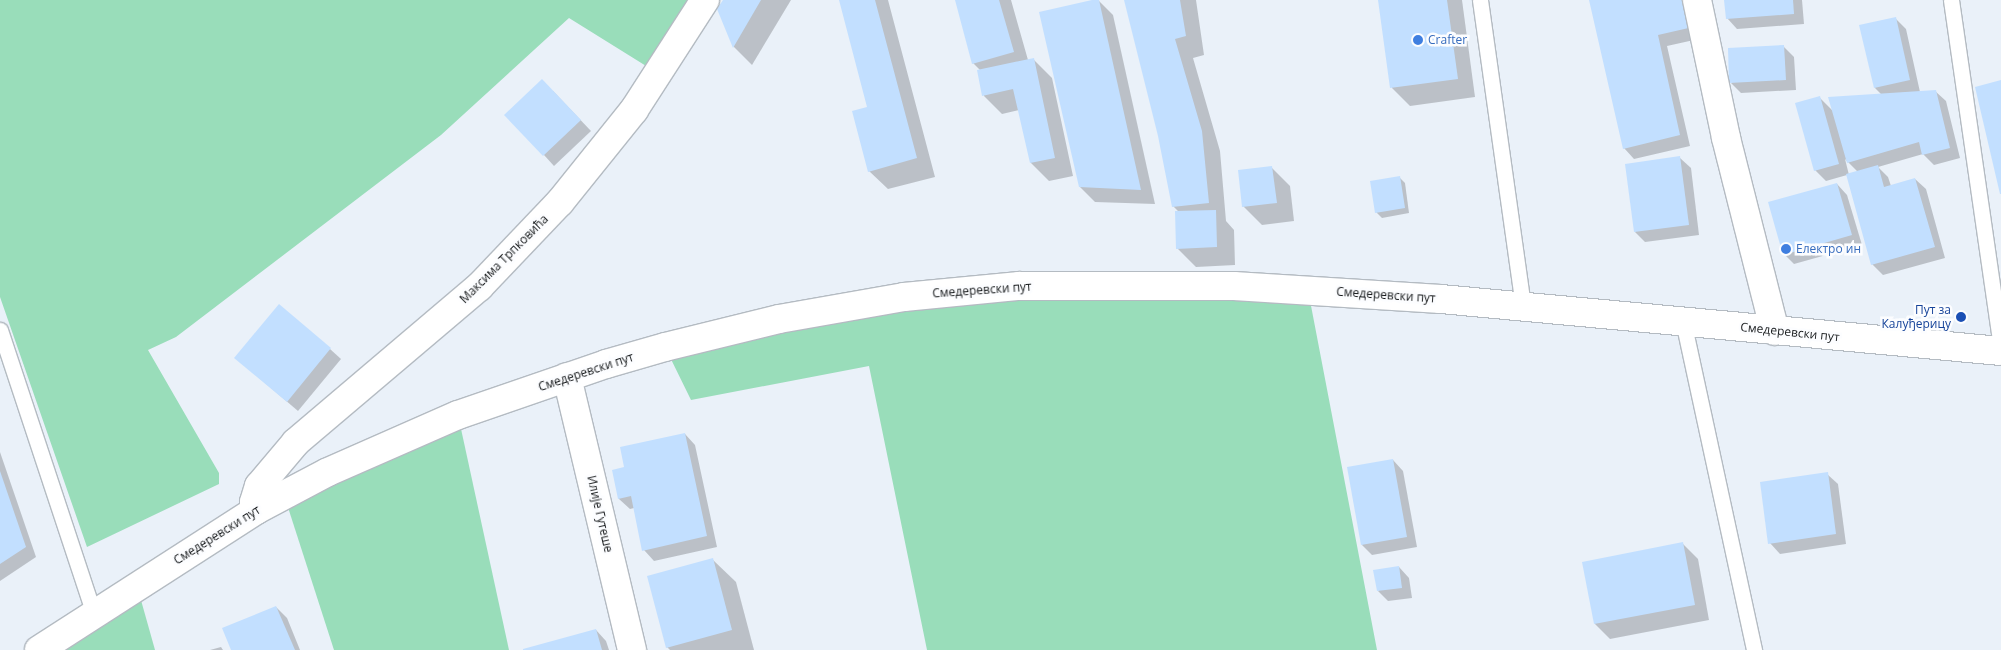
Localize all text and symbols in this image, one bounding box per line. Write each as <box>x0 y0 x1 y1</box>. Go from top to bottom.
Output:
place label: Crafter <box>1428 33 1467 47</box>
marker: Crafter <box>1412 34 1424 46</box>
street label: Максима Трпковића <box>457 212 551 306</box>
place label: Електро ин <box>1796 242 1861 256</box>
marker: Електро ин <box>1780 243 1792 255</box>
street label: Смедеревски пут <box>932 279 1032 301</box>
street label: Смедеревски пут <box>1336 284 1436 306</box>
place label: Пут за Калуђерицу <box>1882 303 1951 331</box>
marker: Пут за Калуђерицу <box>1955 311 1967 323</box>
street label: Смедеревски пут <box>1740 320 1840 344</box>
street label: Смедеревски пут <box>536 350 636 394</box>
street label: Илије Гутеше <box>584 474 616 554</box>
street label: Смедеревски пут <box>171 503 263 567</box>

